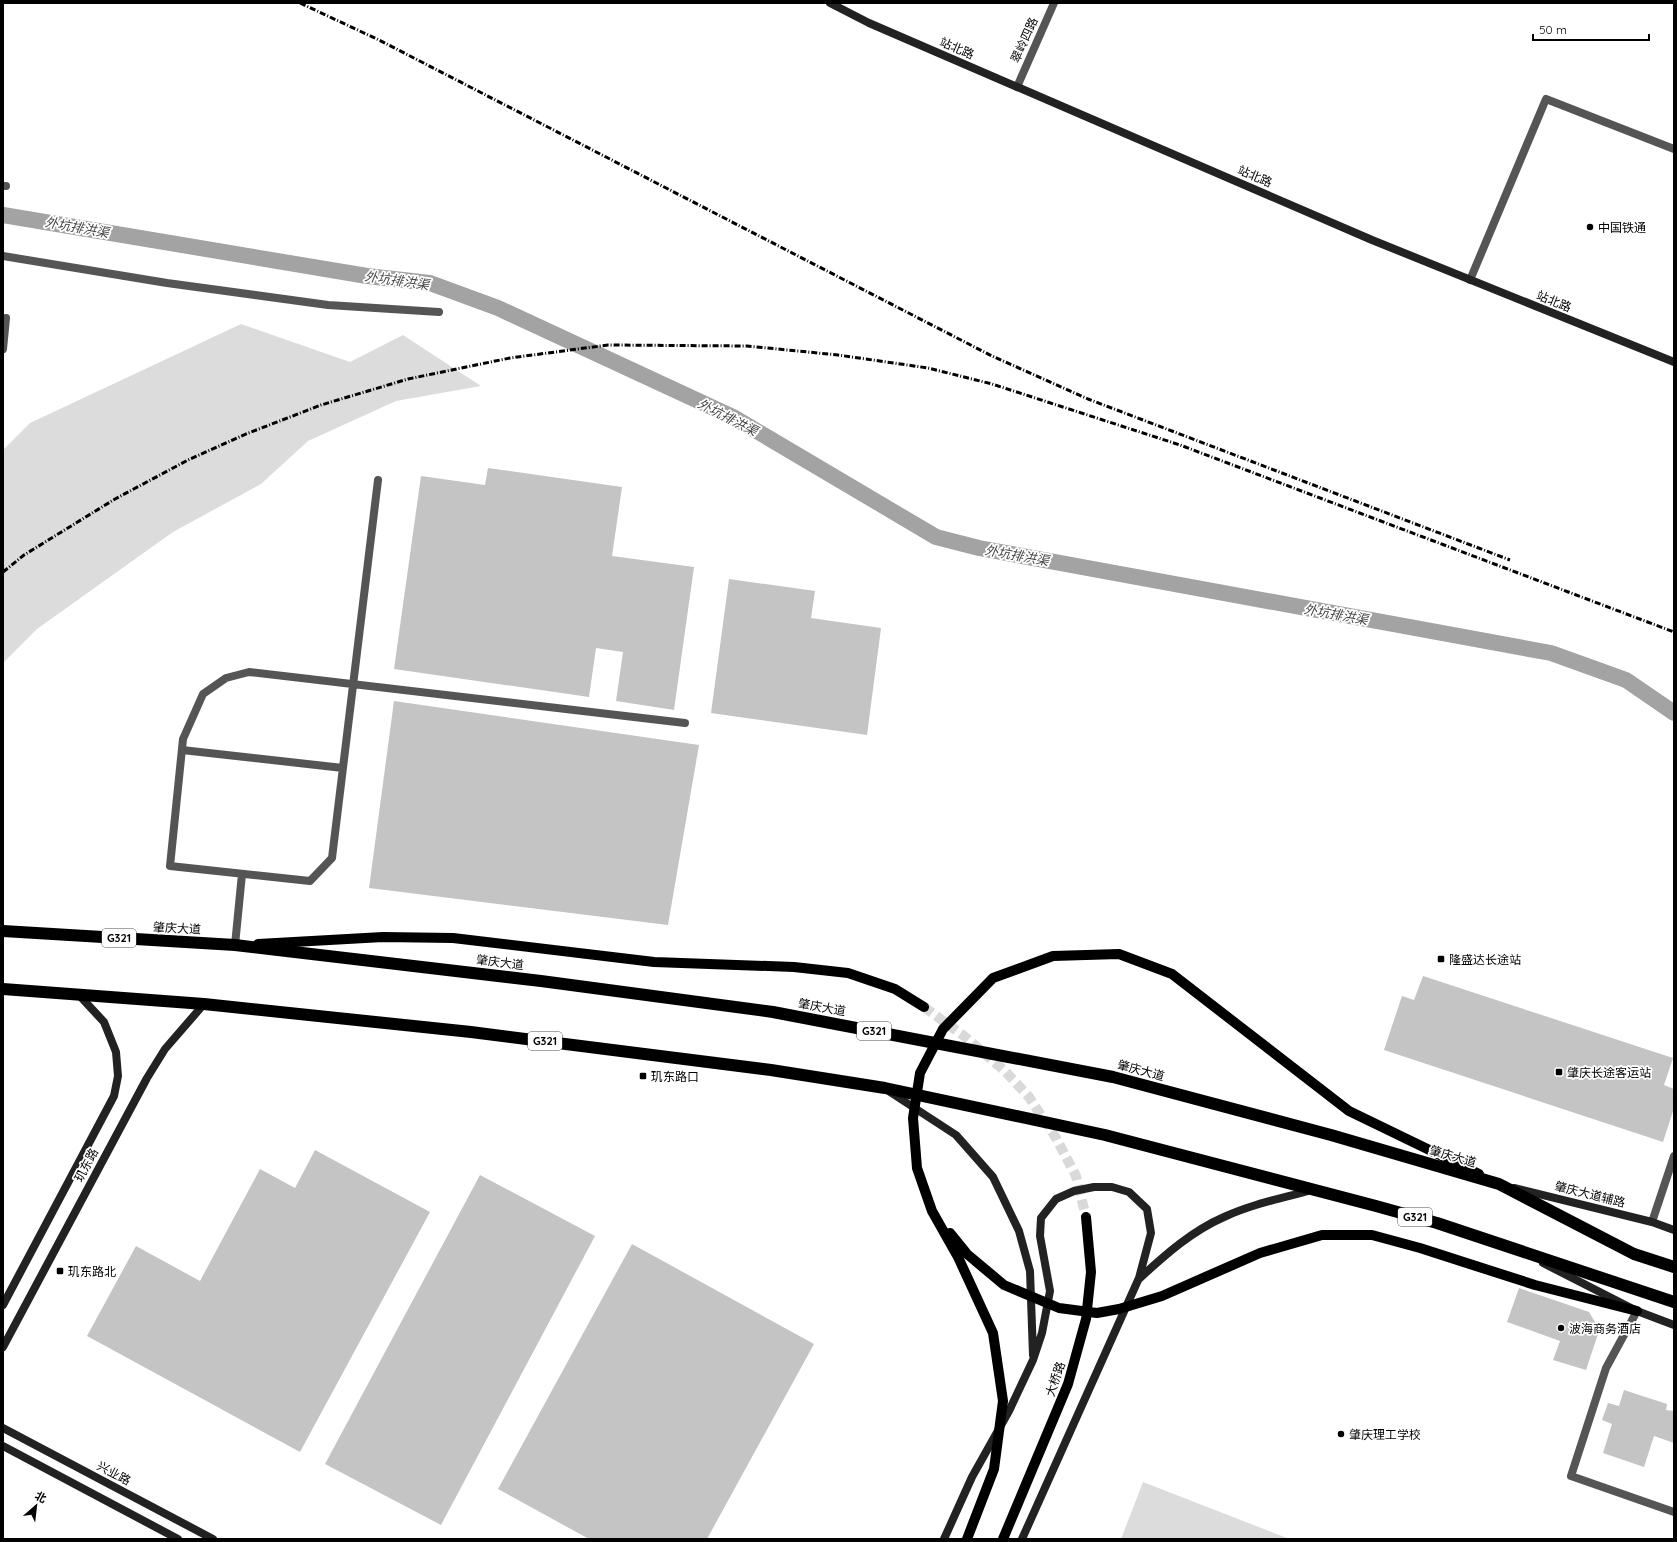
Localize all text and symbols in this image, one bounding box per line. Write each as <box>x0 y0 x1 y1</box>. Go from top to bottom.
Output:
street label: 翠岭四路 <box>1007 15 1041 65</box>
scale bar <box>1533 16 1649 42</box>
text: 50 m <box>1539 22 1567 37</box>
street label: 站北路 <box>937 34 977 62</box>
street label: 站北路 <box>1235 162 1275 190</box>
water label: 外坑排洪渠 <box>44 213 112 241</box>
place label: 中国铁通 <box>1598 220 1646 235</box>
marker: 中国铁通 <box>1585 222 1595 232</box>
water label: 外坑排洪渠 <box>364 268 432 293</box>
street label: 站北路 <box>1534 287 1574 315</box>
water label: 外坑排洪渠 <box>695 395 762 440</box>
water label: 外坑排洪渠 <box>984 541 1052 569</box>
water label: 外坑排洪渠 <box>1303 600 1371 628</box>
street label: 肇庆大道 <box>153 919 201 937</box>
road number: G321 <box>102 929 136 947</box>
street label: 肇庆大道 <box>475 952 525 972</box>
place label: 隆盛达长途站 <box>1449 952 1521 967</box>
marker: 隆盛达长途站 <box>1436 954 1446 964</box>
street label: 肇庆大道 <box>797 995 847 1019</box>
road number: G321 <box>857 1022 891 1040</box>
road number: G321 <box>528 1032 562 1050</box>
street label: 肇庆大道 <box>1116 1057 1166 1083</box>
place label: 肇庆长途客运站 <box>1567 1065 1651 1080</box>
marker: 肇庆长途客运站 <box>1554 1067 1564 1077</box>
place label: 玑东路口 <box>651 1069 699 1084</box>
marker: 玑东路口 <box>638 1071 648 1081</box>
street label: 肇庆大道 <box>1428 1142 1478 1170</box>
street label: 玑东路 <box>71 1146 101 1184</box>
street label: 肇庆大道辅路 <box>1553 1178 1627 1210</box>
road number: G321 <box>1398 1208 1432 1226</box>
place label: 玑东路北 <box>68 1264 116 1279</box>
marker: 玑东路北 <box>55 1266 65 1276</box>
place label: 波海商务酒店 <box>1569 1321 1641 1336</box>
marker: 波海商务酒店 <box>1556 1323 1566 1333</box>
street label: 大桥路 <box>1042 1360 1068 1398</box>
place label: 肇庆理工学校 <box>1349 1427 1421 1442</box>
marker: 肇庆理工学校 <box>1336 1429 1346 1439</box>
street label: 兴业路 <box>95 1458 133 1488</box>
north arrow <box>16 1486 56 1526</box>
text: 北 <box>33 1488 49 1506</box>

